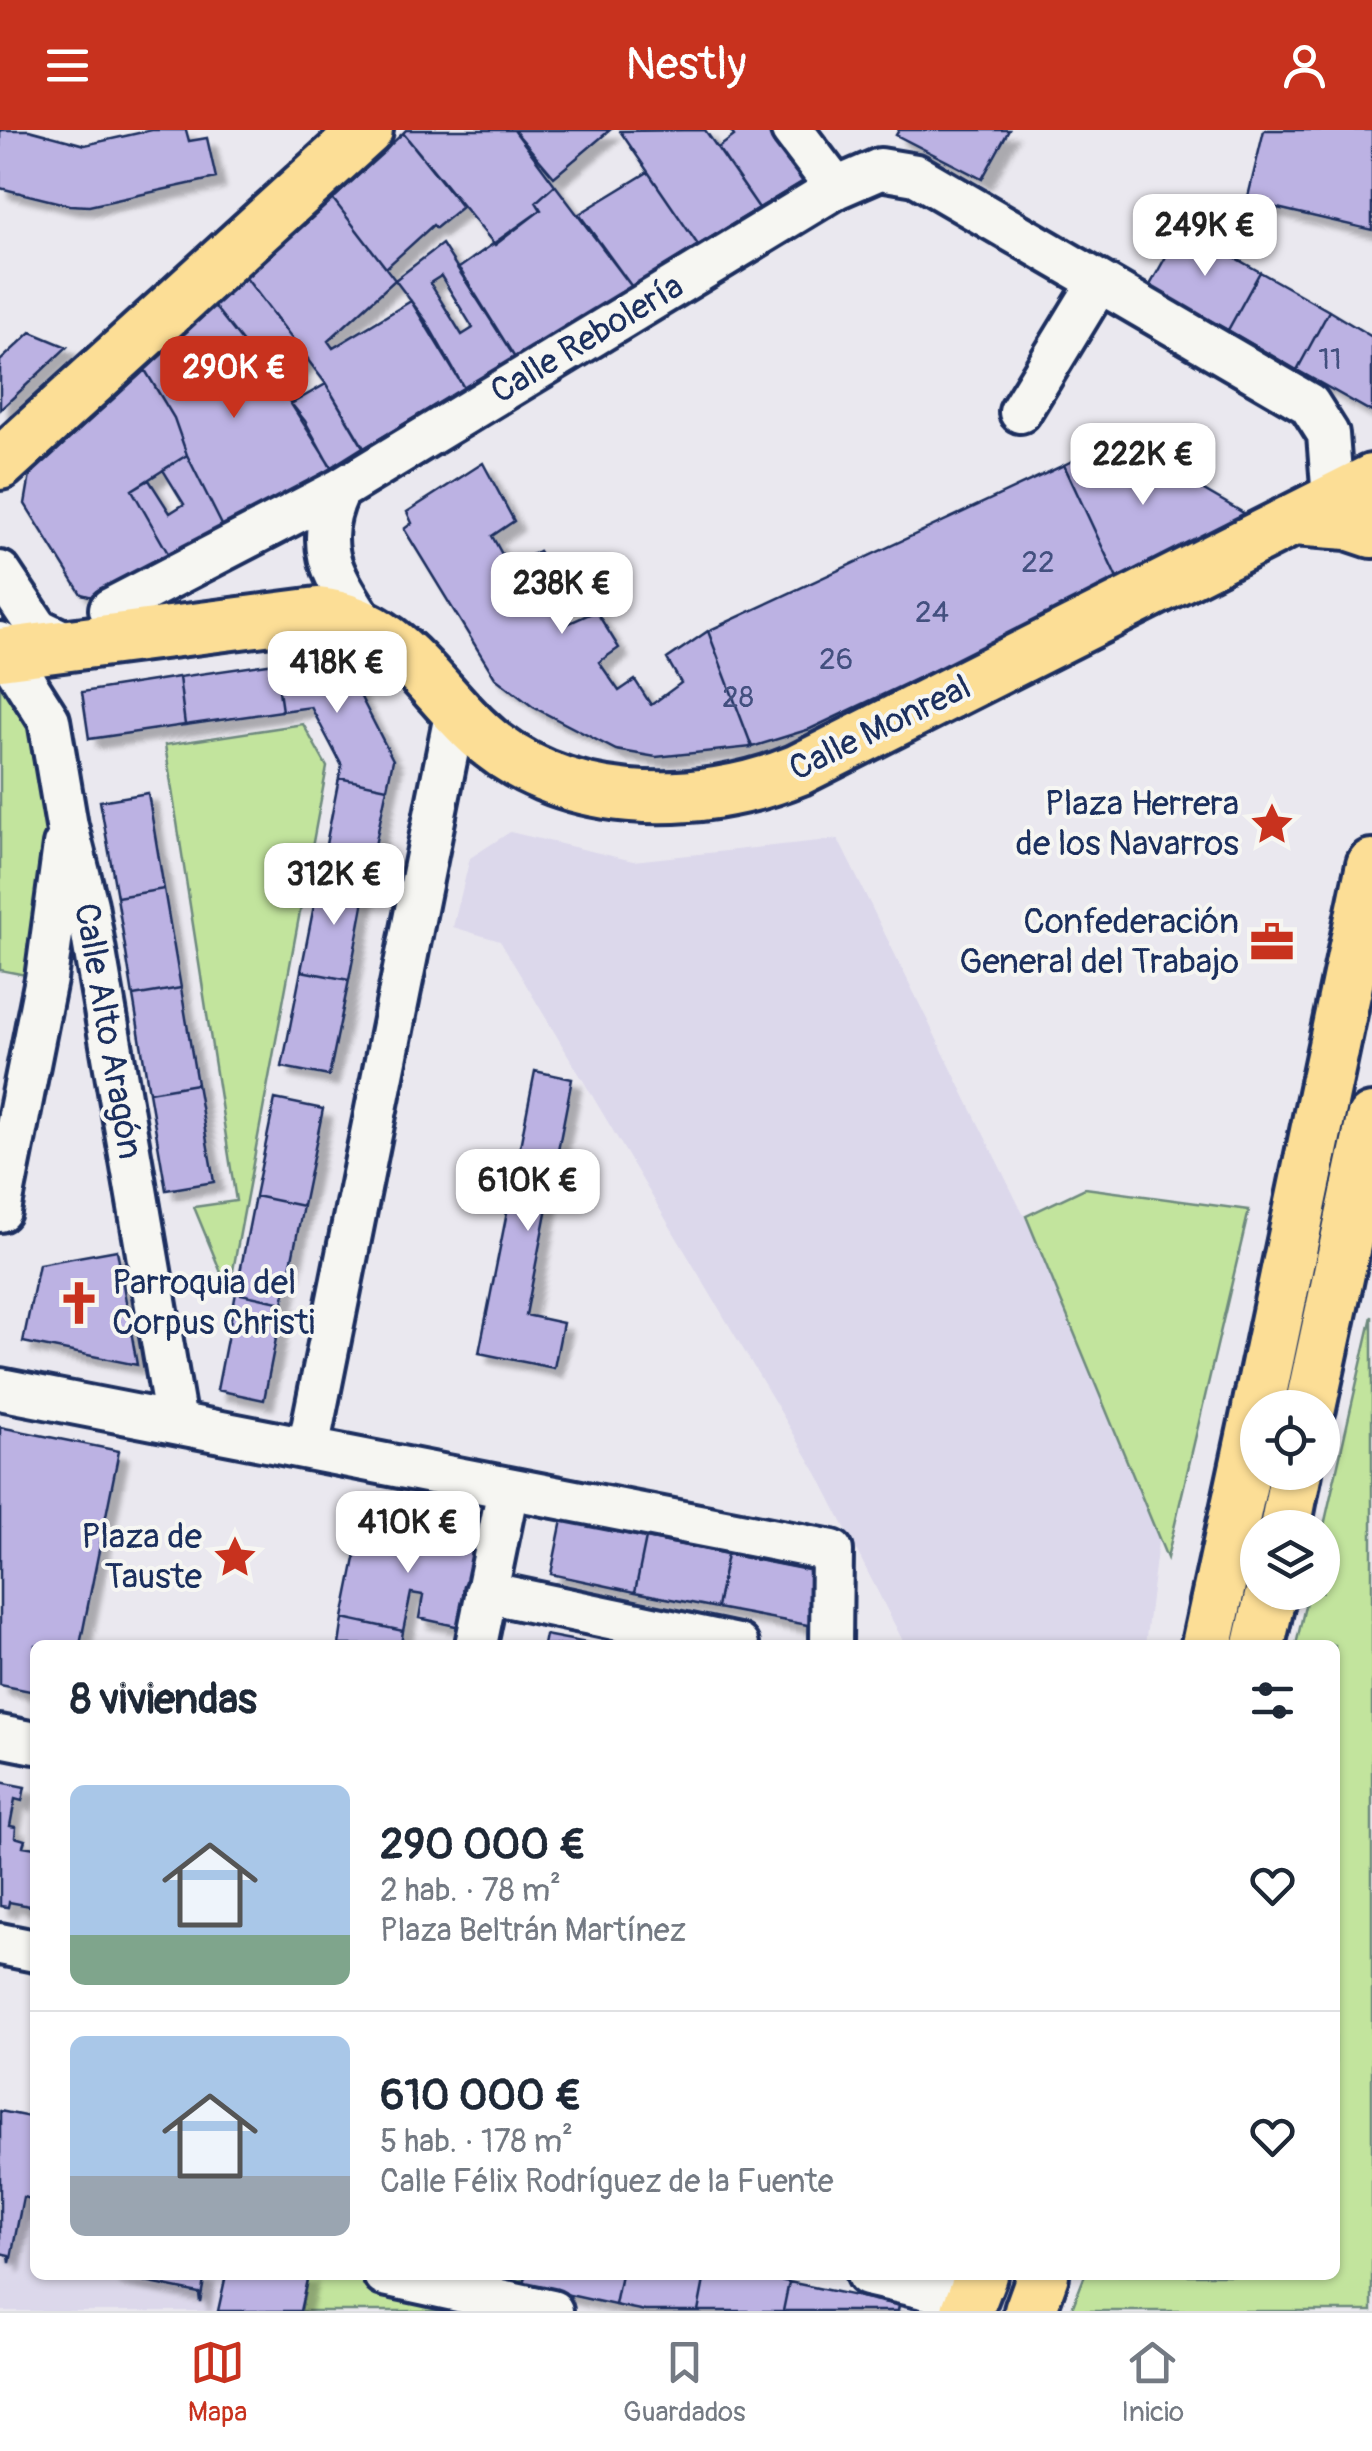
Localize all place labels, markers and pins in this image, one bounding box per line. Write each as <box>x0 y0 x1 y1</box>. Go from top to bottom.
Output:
pin: 249K € <box>1124 194 1286 279</box>
pin: 290K € <box>153 336 315 421</box>
pin: 222K € <box>1062 423 1224 508</box>
pin: 238K € <box>481 552 643 637</box>
pin: 418K € <box>256 631 418 716</box>
place label: Plaza Herrera de los Navarros <box>1016 782 1239 866</box>
place icon: Plaza Herrera de los Navarros <box>1248 800 1296 848</box>
pin: 312K € <box>253 843 415 928</box>
place label: Confederación General del Trabajo <box>959 900 1239 984</box>
office icon: Confederación General del Trabajo <box>1248 918 1296 966</box>
pin: 610K € <box>447 1149 609 1234</box>
place label: Parroquia del Corpus Christi <box>112 1261 315 1345</box>
church icon: Parroquia del Corpus Christi <box>55 1279 103 1327</box>
pin: 410K € <box>327 1491 489 1576</box>
place label: Plaza de Tauste <box>81 1515 202 1599</box>
place icon: Plaza de Tauste <box>211 1533 259 1581</box>

